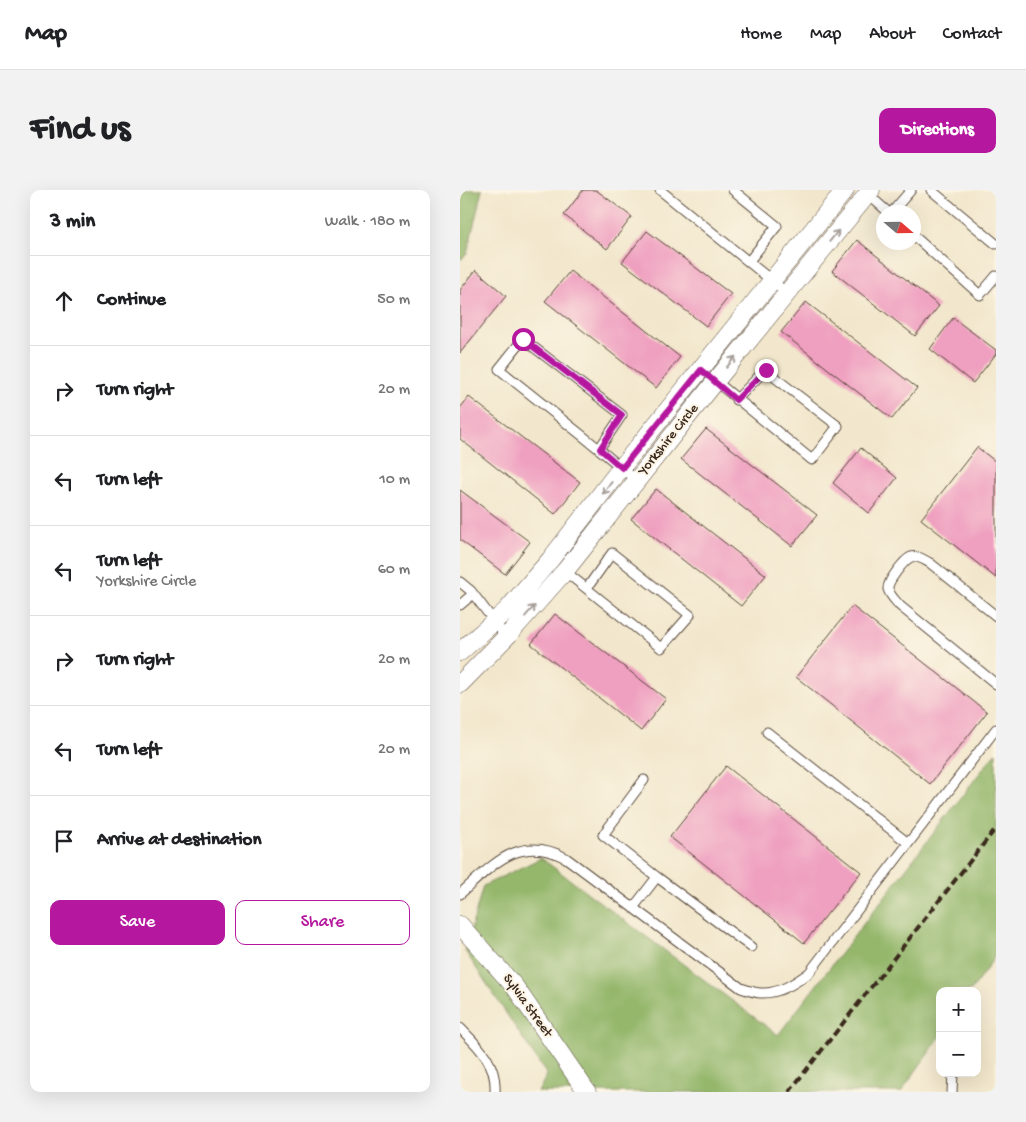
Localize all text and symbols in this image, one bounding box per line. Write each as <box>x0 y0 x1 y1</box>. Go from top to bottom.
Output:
text: Map <box>25 20 67 49</box>
text: Home <box>740 24 782 45</box>
text: Map <box>810 24 841 45</box>
text: About <box>869 24 915 45</box>
text: Contact <box>943 24 1001 45</box>
button: Directions <box>879 108 996 153</box>
text: Find us <box>30 110 130 151</box>
north arrow <box>876 205 921 250</box>
text: 3 min <box>50 210 95 235</box>
text: Walk · 180 m <box>325 213 410 232</box>
one-way arrow <box>828 230 839 243</box>
icon: ahead <box>50 287 78 315</box>
text: Continue <box>97 289 166 312</box>
text: 50 m <box>377 291 410 310</box>
route start <box>512 328 535 351</box>
one-way arrow <box>726 356 737 369</box>
route end <box>755 359 778 382</box>
icon: right <box>50 377 78 405</box>
text: Turn right <box>97 379 173 402</box>
text: 20 m <box>378 381 410 400</box>
street label: Yorkshire Circle <box>634 400 703 481</box>
icon: left <box>50 467 78 495</box>
text: Turn left <box>97 469 161 492</box>
text: 10 m <box>379 471 410 490</box>
one-way arrow <box>601 481 612 494</box>
text: Turn left <box>97 550 161 573</box>
icon: left <box>50 557 78 585</box>
text: 60 m <box>378 561 410 580</box>
text: Yorkshire Circle <box>97 573 196 592</box>
one-way arrow <box>524 604 536 617</box>
icon: right <box>50 647 78 675</box>
text: Turn right <box>97 649 173 672</box>
text: 20 m <box>378 651 410 670</box>
icon: left <box>50 737 78 765</box>
text: Turn left <box>97 739 161 762</box>
text: 20 m <box>378 741 410 760</box>
icon: arrive <box>50 827 78 855</box>
text: Arrive at destination <box>97 829 261 852</box>
button: Save <box>50 900 225 945</box>
button: Share <box>235 900 410 945</box>
street label: Sylvia Street <box>498 971 556 1042</box>
map controls <box>936 987 981 1077</box>
button: + <box>936 987 981 1032</box>
button: − <box>936 1032 981 1077</box>

